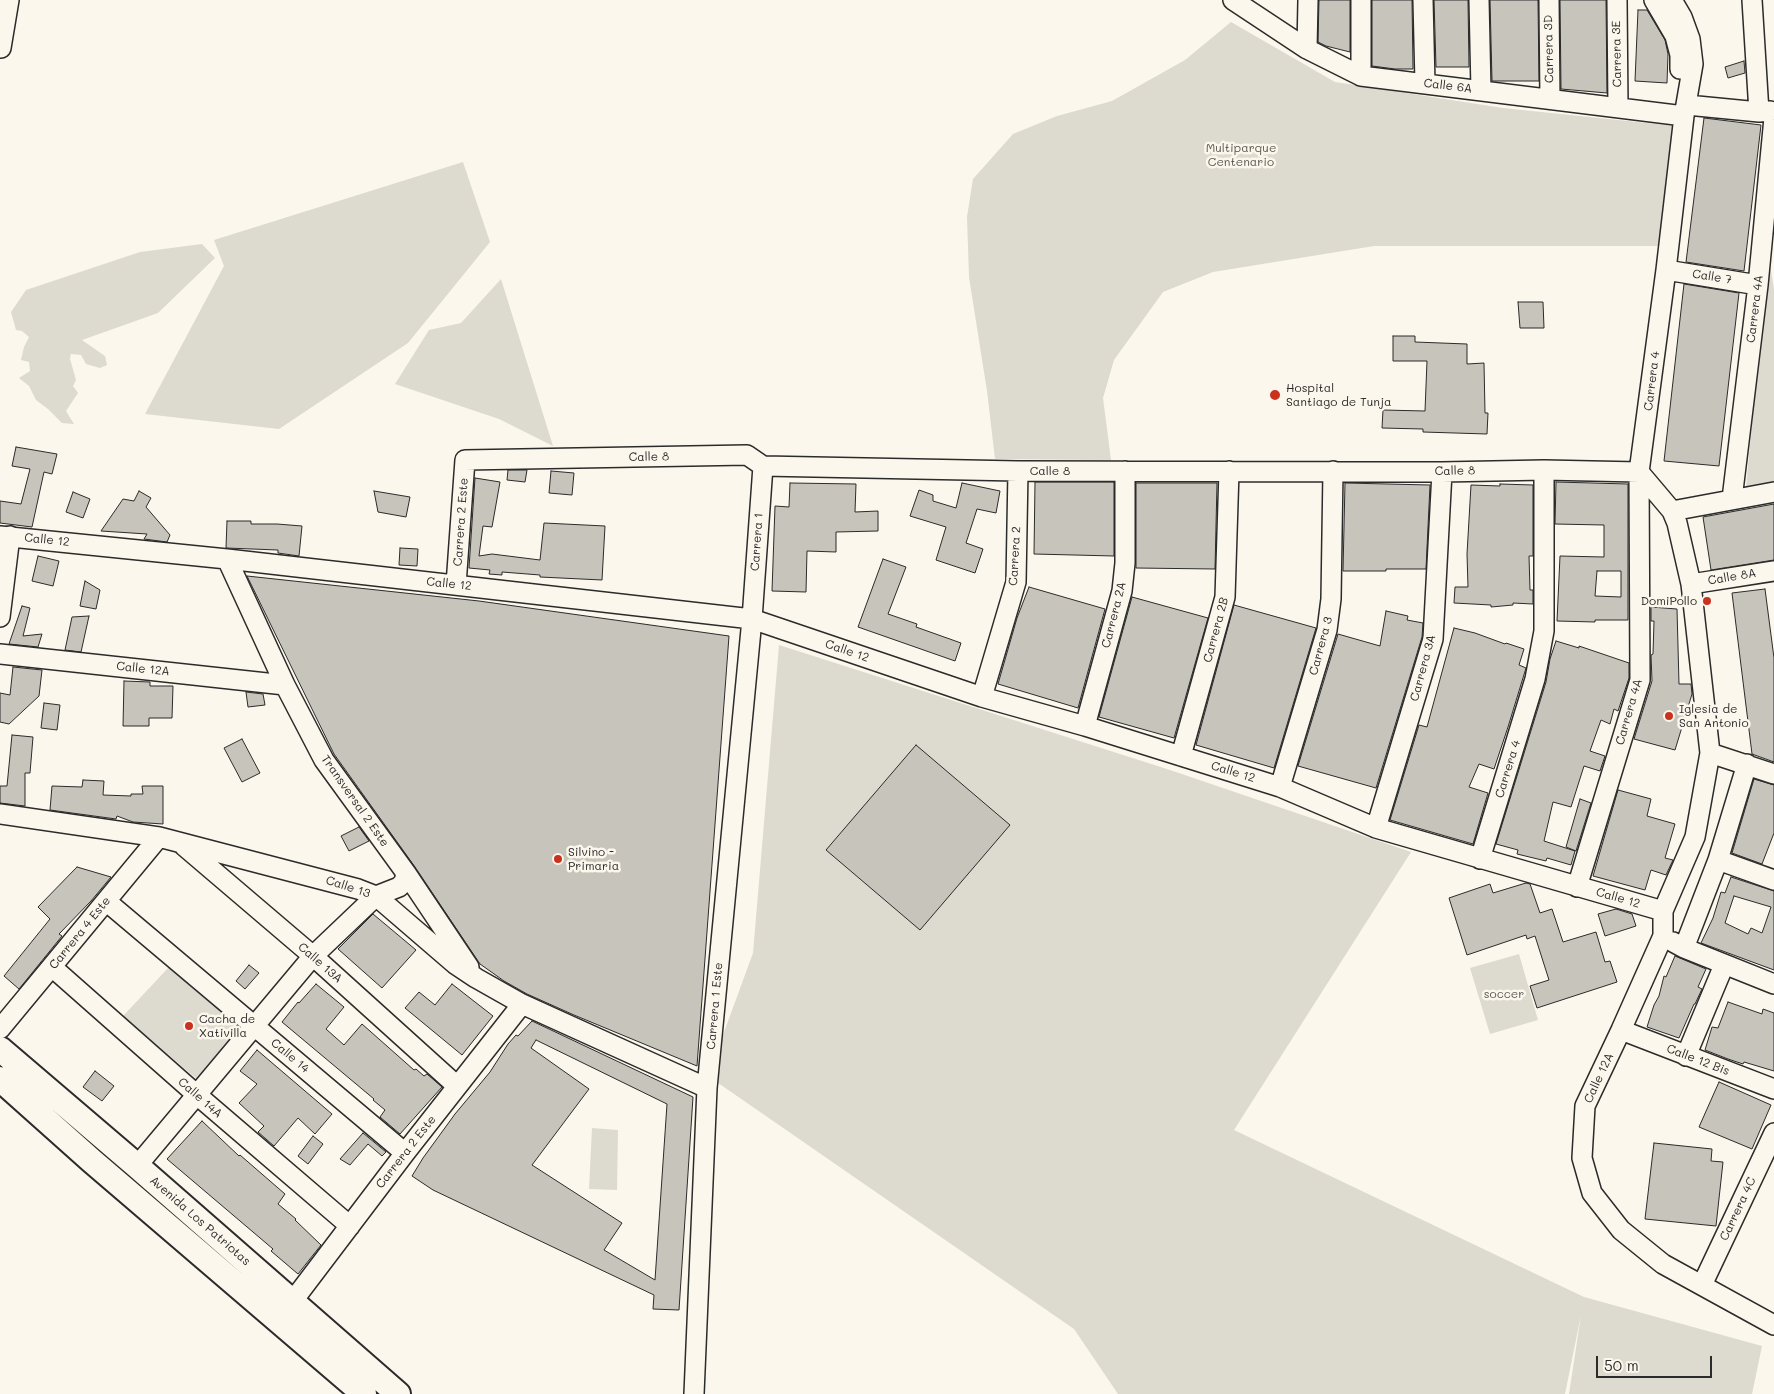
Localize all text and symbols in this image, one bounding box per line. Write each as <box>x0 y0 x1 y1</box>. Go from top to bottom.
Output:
street label: Carrera 3D <box>1541 15 1557 83</box>
street label: Carrera 3E <box>1609 20 1625 88</box>
street label: Calle 6A <box>1423 76 1473 96</box>
park label: Multiparque Centenario <box>1206 141 1276 169</box>
street label: Calle 7 <box>1691 267 1733 287</box>
street label: Carrera 4A <box>1744 274 1766 344</box>
street label: Carrera 4 <box>1641 350 1663 412</box>
place label: Hospital Santiago de Tunja <box>1286 381 1392 409</box>
marker: Hospital Santiago de Tunja <box>1268 388 1282 402</box>
street label: Calle 8 <box>629 449 669 465</box>
street label: Calle 8 <box>1435 463 1475 479</box>
street label: Calle 8 <box>1030 464 1070 478</box>
street label: Carrera 2 Este <box>451 477 471 567</box>
street label: Carrera 1 <box>748 512 766 572</box>
street label: Carrera 2 <box>1006 526 1024 586</box>
street label: Calle 12 <box>24 530 70 550</box>
street label: Calle 8A <box>1707 566 1757 588</box>
street label: Calle 12 <box>426 574 472 594</box>
street label: Carrera 2A <box>1099 580 1129 650</box>
place label: DomiPollo <box>1641 594 1697 608</box>
marker: DomiPollo <box>1701 595 1713 607</box>
street label: Carrera 2B <box>1200 596 1232 664</box>
street label: Carrera 3 <box>1306 615 1336 677</box>
street label: Carrera 3A <box>1407 633 1439 703</box>
street label: Calle 12 <box>823 637 871 665</box>
street label: Calle 12A <box>116 659 170 679</box>
street label: Carrera 4A <box>1613 677 1645 747</box>
place label: Iglesia de San Antonio <box>1679 702 1749 730</box>
marker: Iglesia de San Antonio <box>1663 710 1675 722</box>
street label: Carrera 4 <box>1492 738 1524 800</box>
street label: Transversal 2 Este <box>318 752 392 850</box>
street label: Calle 12 <box>1209 758 1257 786</box>
place label: Silvino - Primaria <box>568 845 619 873</box>
marker: Silvino - Primaria <box>552 853 564 865</box>
street label: Calle 13 <box>324 873 372 901</box>
street label: Calle 12 <box>1594 885 1642 911</box>
street label: Carrera 4 Este <box>46 894 114 972</box>
street label: Calle 13A <box>295 940 345 986</box>
street label: Carrera 1 Este <box>704 962 726 1050</box>
park label: soccer <box>1484 987 1524 1001</box>
place label: Cacha de Xativilla <box>199 1012 255 1040</box>
marker: Cacha de Xativilla <box>183 1020 195 1032</box>
street label: Calle 14 <box>268 1036 312 1076</box>
street label: Calle 12 Bis <box>1665 1041 1731 1079</box>
street label: Calle 12A <box>1581 1051 1617 1105</box>
street label: Calle 14A <box>175 1075 225 1121</box>
street label: Carrera 2 Este <box>373 1113 439 1191</box>
street label: Avenida Los Patriotas <box>147 1173 253 1269</box>
street label: Carrera 4C <box>1717 1175 1759 1243</box>
scale bar <box>1599 1346 1715 1378</box>
text: 50 m <box>1604 1355 1639 1375</box>

